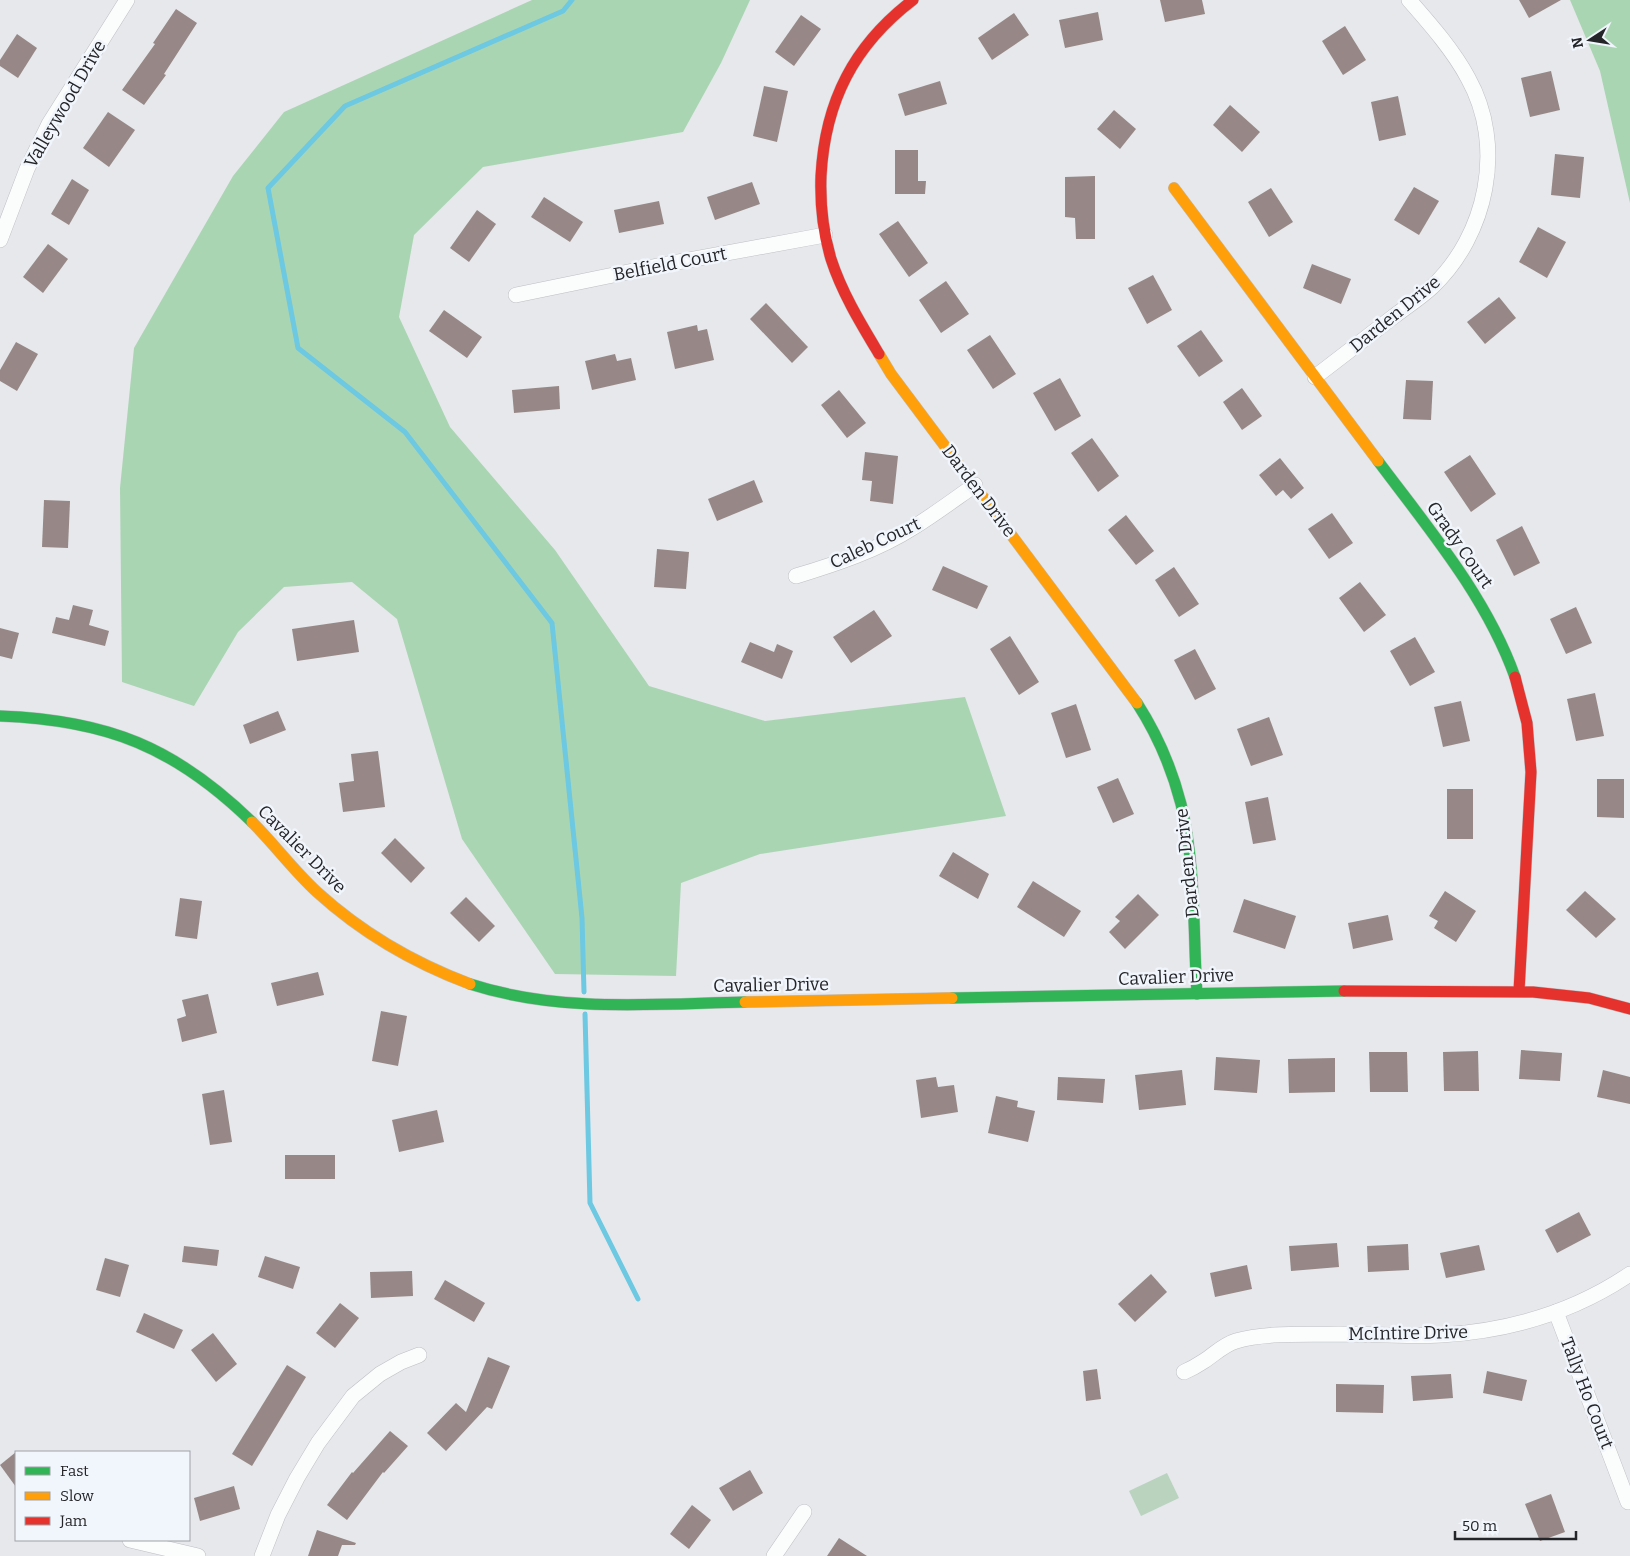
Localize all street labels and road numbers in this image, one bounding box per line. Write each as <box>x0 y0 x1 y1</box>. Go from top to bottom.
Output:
street label: Valleywood Drive <box>19 36 111 172</box>
street label: Belfield Court <box>612 242 729 286</box>
street label: Darden Drive <box>1345 271 1445 357</box>
street label: Darden Drive <box>937 441 1021 541</box>
street label: Grady Court <box>1422 497 1498 593</box>
street label: Caleb Court <box>826 512 924 574</box>
street label: Cavalier Drive <box>253 800 351 898</box>
street label: Darden Drive <box>1170 807 1204 919</box>
street label: Cavalier Drive <box>1118 964 1234 990</box>
street label: Cavalier Drive <box>713 973 829 997</box>
street label: McIntire Drive <box>1348 1321 1468 1345</box>
street label: Tally Ho Court <box>1556 1334 1619 1452</box>

